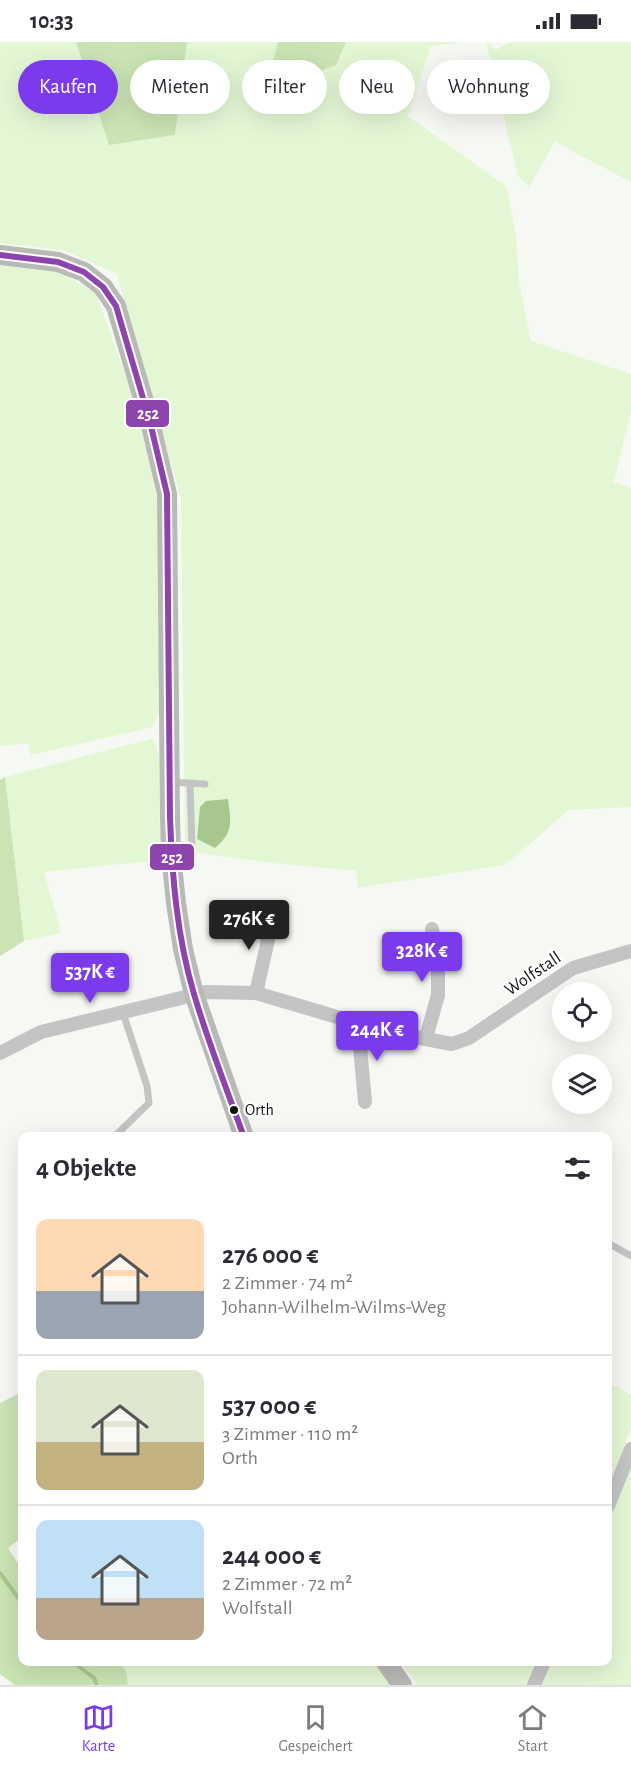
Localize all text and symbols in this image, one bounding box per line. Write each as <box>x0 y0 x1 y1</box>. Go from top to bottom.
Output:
text: 10:33 <box>30 10 73 32</box>
chip: Kaufen <box>18 60 118 114</box>
chip: Mieten <box>130 60 230 114</box>
chip: Filter <box>242 60 327 114</box>
chip: Neu <box>339 60 415 114</box>
chip: Wohnung <box>427 60 550 114</box>
line badge: 252 <box>125 399 170 428</box>
text: 252 <box>137 406 159 422</box>
line badge: 252 <box>149 843 195 871</box>
text: 252 <box>161 850 183 866</box>
pin: 276K € <box>200 900 298 951</box>
text: 276K € <box>223 909 275 929</box>
pin: 328K € <box>373 932 471 983</box>
text: 328K € <box>396 941 448 961</box>
street label: Wolfstall <box>502 949 564 999</box>
pin: 537K € <box>41 953 139 1004</box>
text: 537K € <box>65 962 115 982</box>
map controls <box>552 982 612 1114</box>
button: locate <box>552 982 612 1042</box>
pin: 244K € <box>328 1011 426 1062</box>
text: 244K € <box>350 1020 404 1040</box>
button: layers <box>552 1054 612 1114</box>
place label: Orth <box>245 1102 274 1118</box>
marker: Orth <box>228 1104 240 1116</box>
icon: filters <box>561 1152 594 1185</box>
text: 4 Objekte <box>36 1155 137 1181</box>
text: 276 000 € <box>222 1242 319 1268</box>
icon: home <box>84 1243 156 1315</box>
text: 2 Zimmer · 74 m² <box>222 1273 353 1293</box>
text: Johann-Wilhelm-Wilms-Weg <box>222 1297 446 1317</box>
text: 537 000 € <box>222 1393 316 1419</box>
icon: home <box>84 1394 156 1466</box>
text: 3 Zimmer · 110 m² <box>222 1424 358 1444</box>
text: Orth <box>222 1448 258 1468</box>
text: 244 000 € <box>222 1543 321 1569</box>
icon: home <box>84 1544 156 1616</box>
text: 2 Zimmer · 72 m² <box>222 1574 352 1594</box>
text: Wolfstall <box>222 1598 293 1618</box>
tab: Karte <box>82 1701 115 1756</box>
tab: Gespeichert <box>279 1701 353 1756</box>
tab: Start <box>516 1701 549 1756</box>

